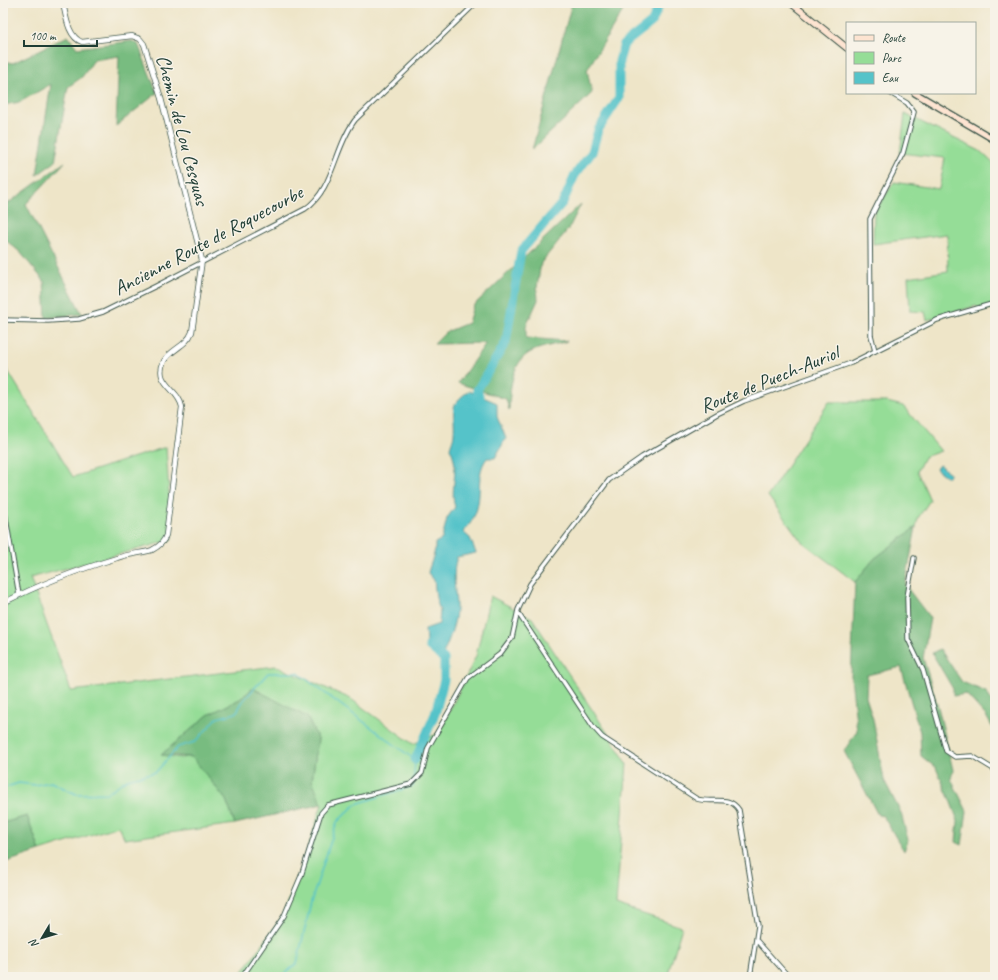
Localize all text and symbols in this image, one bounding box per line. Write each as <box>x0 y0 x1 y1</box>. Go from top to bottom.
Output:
scale bar <box>24 22 97 48</box>
legend <box>846 22 976 94</box>
text: 100 m <box>30 28 57 44</box>
text: Route <box>882 30 906 46</box>
text: Parc <box>882 50 902 66</box>
street label: Chemin de Lou Cesquas <box>150 52 215 210</box>
text: Eau <box>882 70 900 86</box>
street label: Ancienne Route de Roquecourbe <box>109 179 308 301</box>
street label: Route de Puech-Auriol <box>696 339 845 419</box>
north arrow <box>22 918 62 958</box>
text: N <box>25 935 42 951</box>

